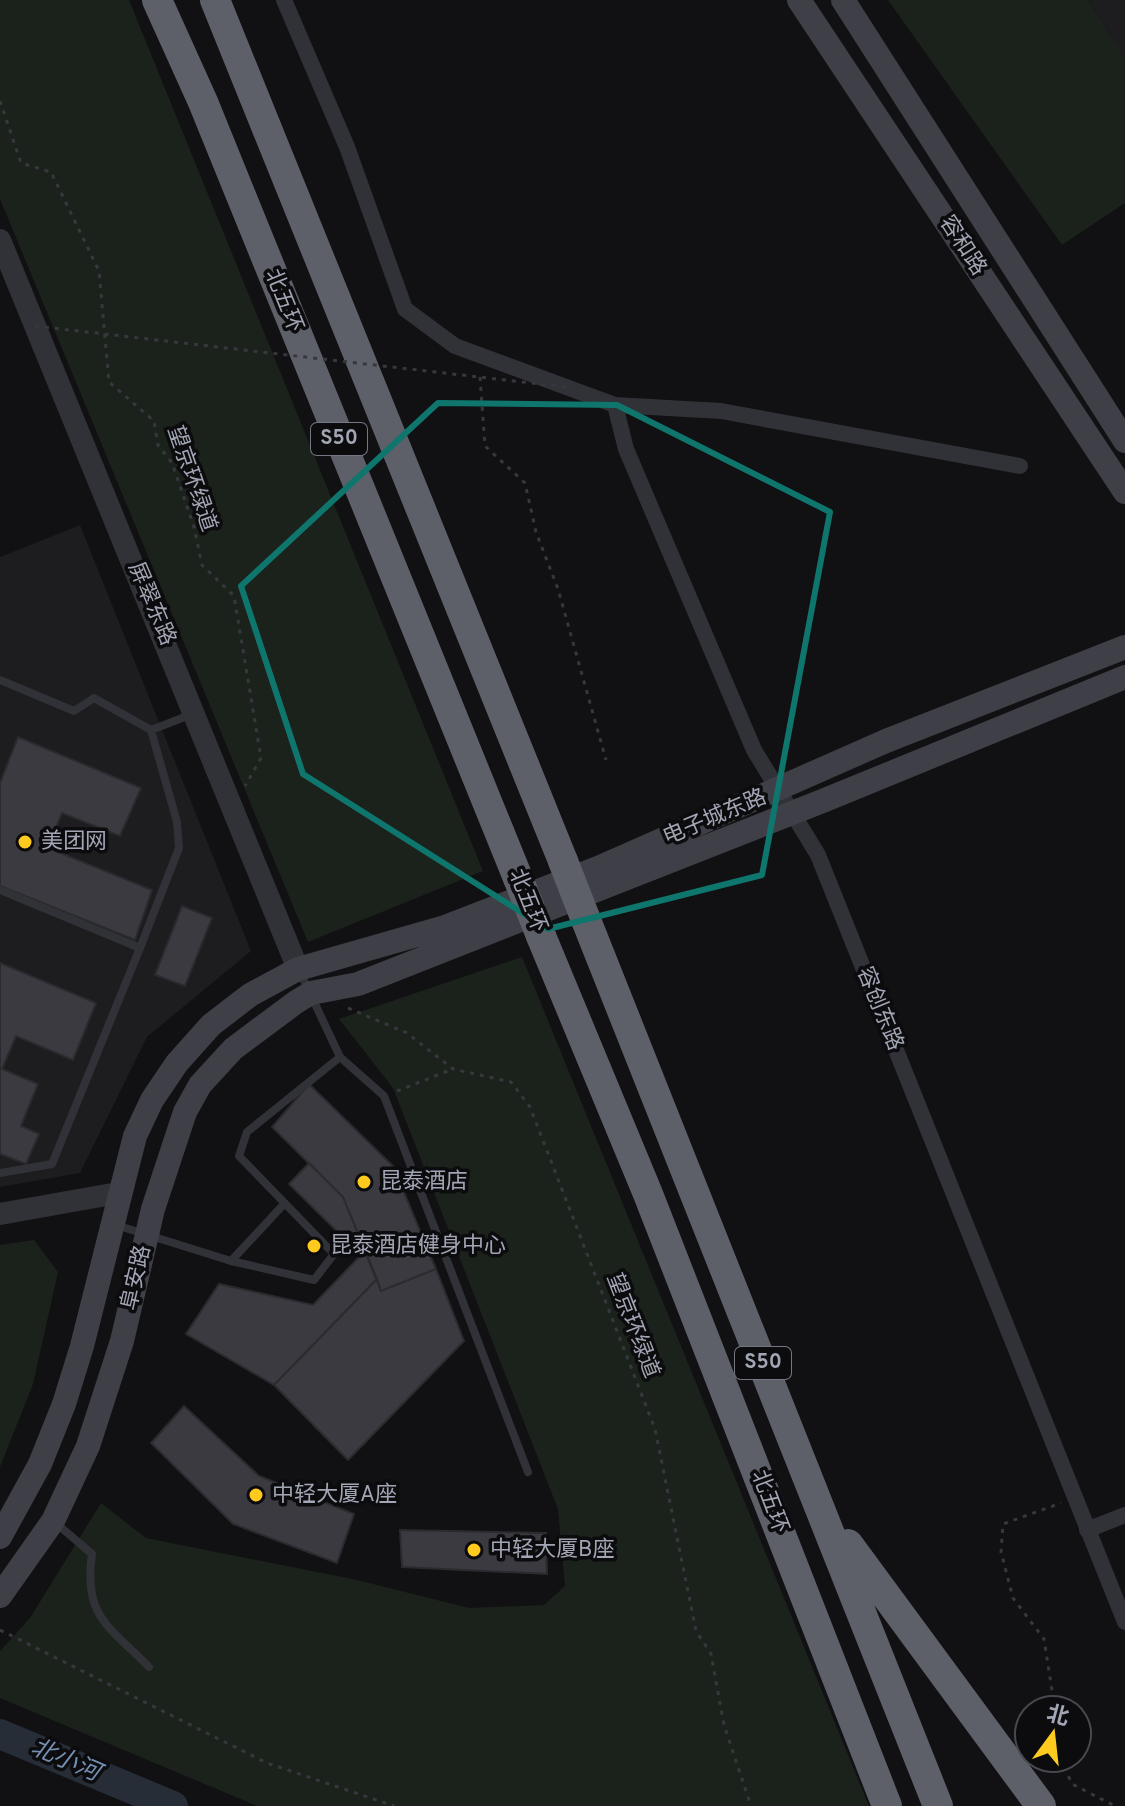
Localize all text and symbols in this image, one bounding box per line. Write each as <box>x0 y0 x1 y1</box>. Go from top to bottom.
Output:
street label: 容和路 <box>933 211 991 281</box>
street label: 北五环 <box>258 265 308 337</box>
street label: 望京环绿道 <box>160 423 222 535</box>
road number: S50 <box>311 423 367 455</box>
street label: 屏翠东路 <box>121 558 181 650</box>
street label: 电子城东路 <box>659 784 771 852</box>
place label: 美团网 <box>41 829 107 856</box>
marker: 美团网 <box>16 833 34 851</box>
street label: 北五环 <box>502 865 552 937</box>
street label: 容创东路 <box>850 963 908 1055</box>
place label: 昆泰酒店 <box>380 1169 468 1196</box>
marker: 昆泰酒店 <box>355 1173 373 1191</box>
place label: 昆泰酒店·健身中心 <box>330 1233 506 1260</box>
marker: 昆泰酒店·健身中心 <box>305 1237 323 1255</box>
street label: 阜安路 <box>116 1243 158 1313</box>
street label: 望京环绿道 <box>600 1270 664 1382</box>
road number: S50 <box>735 1347 791 1379</box>
street label: 北五环 <box>745 1466 793 1538</box>
place label: 中轻大厦A座 <box>272 1482 397 1509</box>
marker: 中轻大厦A座 <box>247 1486 265 1504</box>
place label: 中轻大厦B座 <box>490 1537 614 1564</box>
marker: 中轻大厦B座 <box>465 1541 483 1559</box>
north arrow <box>1013 1694 1093 1774</box>
text: 北 <box>1043 1701 1072 1733</box>
water label: 北小河 <box>26 1733 108 1790</box>

